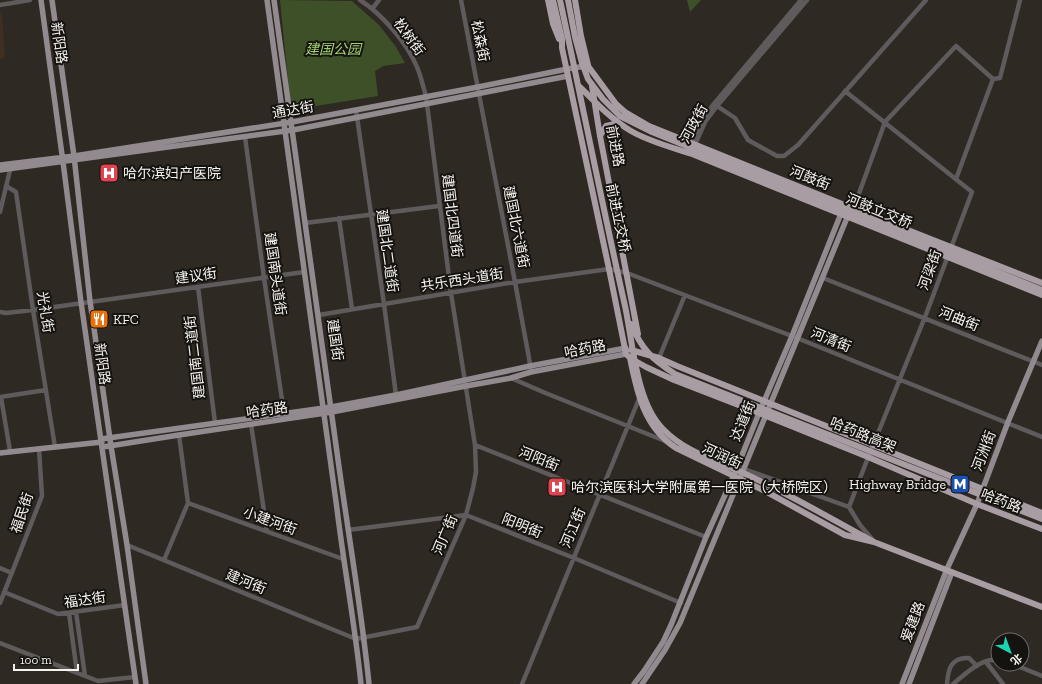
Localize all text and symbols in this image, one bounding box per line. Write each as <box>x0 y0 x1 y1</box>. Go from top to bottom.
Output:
street label: 松树街 <box>390 15 428 59</box>
street label: 松森街 <box>468 19 492 63</box>
street label: 新阳路 <box>48 21 70 65</box>
park label: 建国公园 <box>305 41 363 58</box>
street label: 通达街 <box>271 98 315 122</box>
street label: 河政街 <box>676 102 712 146</box>
street label: 前进路 <box>603 124 627 168</box>
hospital icon: 哈尔滨妇产医院 <box>98 162 120 184</box>
street label: 河鼓街 <box>787 162 833 194</box>
place label: 哈尔滨妇产医院 <box>123 165 221 182</box>
street label: 建国北四道街 <box>438 173 466 259</box>
street label: 前进立交桥 <box>602 182 634 254</box>
street label: 建国北六道街 <box>500 184 532 270</box>
street label: 河鼓立交桥 <box>843 190 915 232</box>
street label: 建国北二道街 <box>373 208 401 294</box>
street label: 建国南头道街 <box>261 231 289 317</box>
street label: 河梁街 <box>915 247 945 293</box>
street label: 建议街 <box>174 265 218 287</box>
street label: 共乐西头道街 <box>419 265 505 295</box>
street label: 光礼街 <box>33 290 57 334</box>
street label: 河曲街 <box>936 303 982 335</box>
restaurant icon: KFC <box>88 308 110 330</box>
place label: KFC <box>113 311 139 328</box>
street label: 建国南二道街 <box>181 314 209 400</box>
street label: 建国街 <box>324 318 346 362</box>
street label: 河清街 <box>808 324 854 356</box>
street label: 哈药路 <box>563 337 607 361</box>
street label: 新阳路 <box>91 342 113 386</box>
street label: 达道街 <box>727 398 759 444</box>
street label: 哈药路 <box>245 399 289 421</box>
street label: 哈药路高架 <box>827 414 899 456</box>
street label: 河洲街 <box>969 428 999 474</box>
street label: 河润街 <box>699 439 745 473</box>
street label: 河阳街 <box>516 443 562 475</box>
metro station icon: Highway Bridge <box>949 473 971 495</box>
hospital icon: 哈尔滨医科大学附属第一医院（大桥院区） <box>546 476 568 498</box>
place label: Highway Bridge <box>849 476 946 493</box>
place label: 哈尔滨医科大学附属第一医院（大桥院区） <box>571 479 837 496</box>
street label: 哈药路 <box>978 486 1024 516</box>
street label: 福民街 <box>7 490 37 536</box>
street label: 小建河街 <box>241 503 299 539</box>
street label: 河江街 <box>557 505 589 551</box>
street label: 阳明街 <box>499 510 545 542</box>
street label: 河广街 <box>429 512 461 558</box>
street label: 建河街 <box>223 566 269 598</box>
street label: 福达街 <box>63 589 107 611</box>
street label: 爱建路 <box>898 599 928 645</box>
north arrow <box>990 632 1030 672</box>
scale bar <box>14 646 78 672</box>
text: 北 <box>1008 651 1025 668</box>
text: 100 m <box>20 653 52 667</box>

